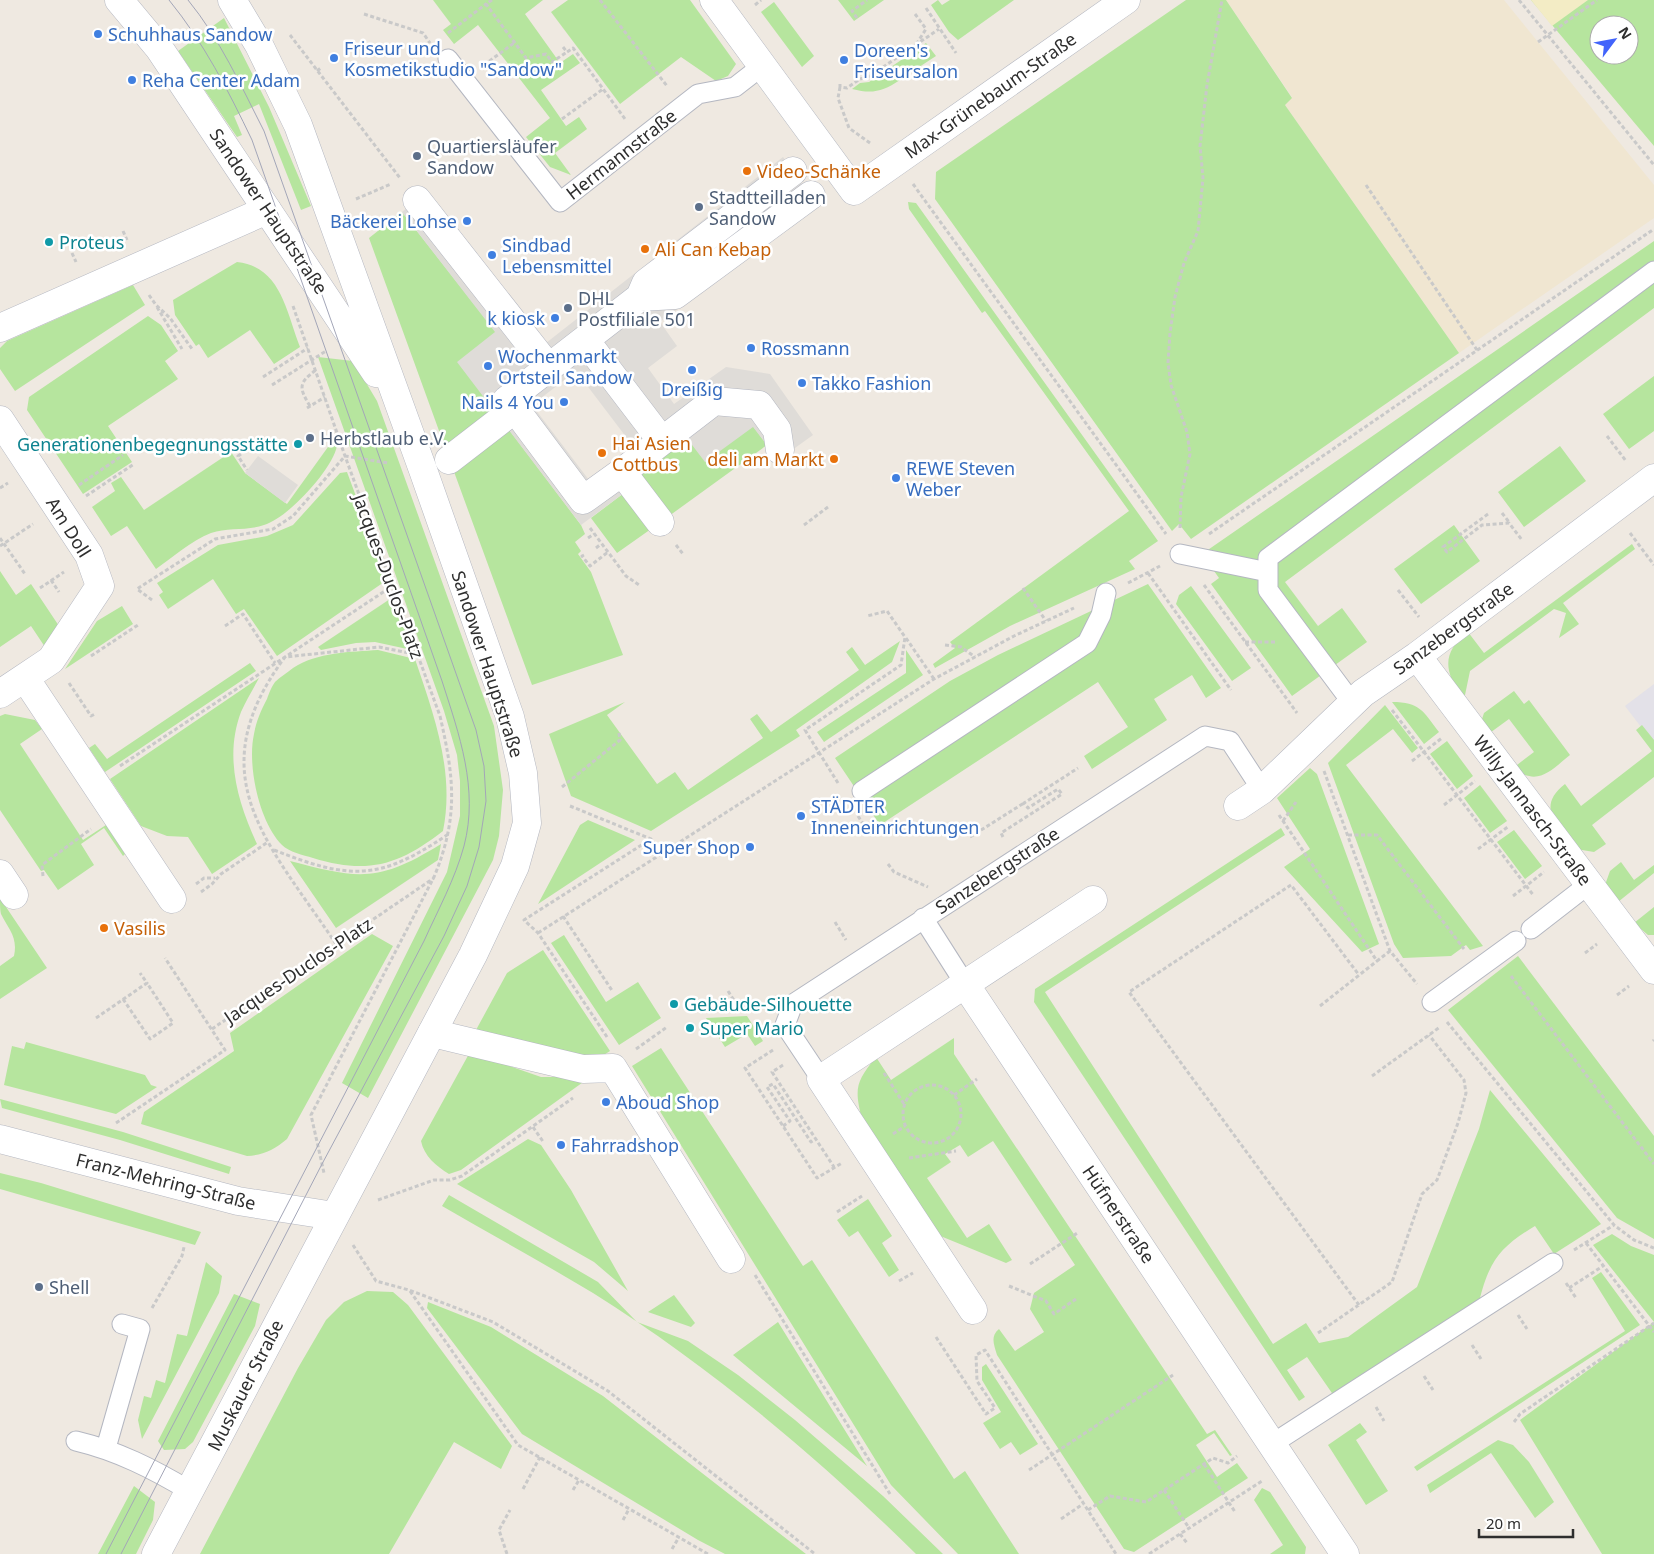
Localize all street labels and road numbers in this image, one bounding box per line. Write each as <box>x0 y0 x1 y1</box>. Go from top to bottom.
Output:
street label: Max-Grünebaum-Straße <box>899 26 1081 164</box>
street label: Hermannstraße <box>561 103 681 205</box>
street label: Sandower Hauptstraße <box>205 123 333 299</box>
street label: Jacques-Duclos-Platz <box>347 488 430 662</box>
street label: Am Doll <box>41 493 97 561</box>
street label: Sandower Hauptstraße <box>446 568 530 760</box>
street label: Sanzebergstraße <box>1388 576 1518 680</box>
street label: Willy-Jannasch-Straße <box>1469 730 1597 890</box>
street label: Sanzebergstraße <box>930 821 1064 919</box>
street label: Jacques-Duclos-Platz <box>218 911 377 1030</box>
street label: Franz-Mehring-Straße <box>74 1147 258 1215</box>
street label: Hüfnerstraße <box>1077 1160 1161 1268</box>
street label: Muskauer Straße <box>202 1315 288 1455</box>

